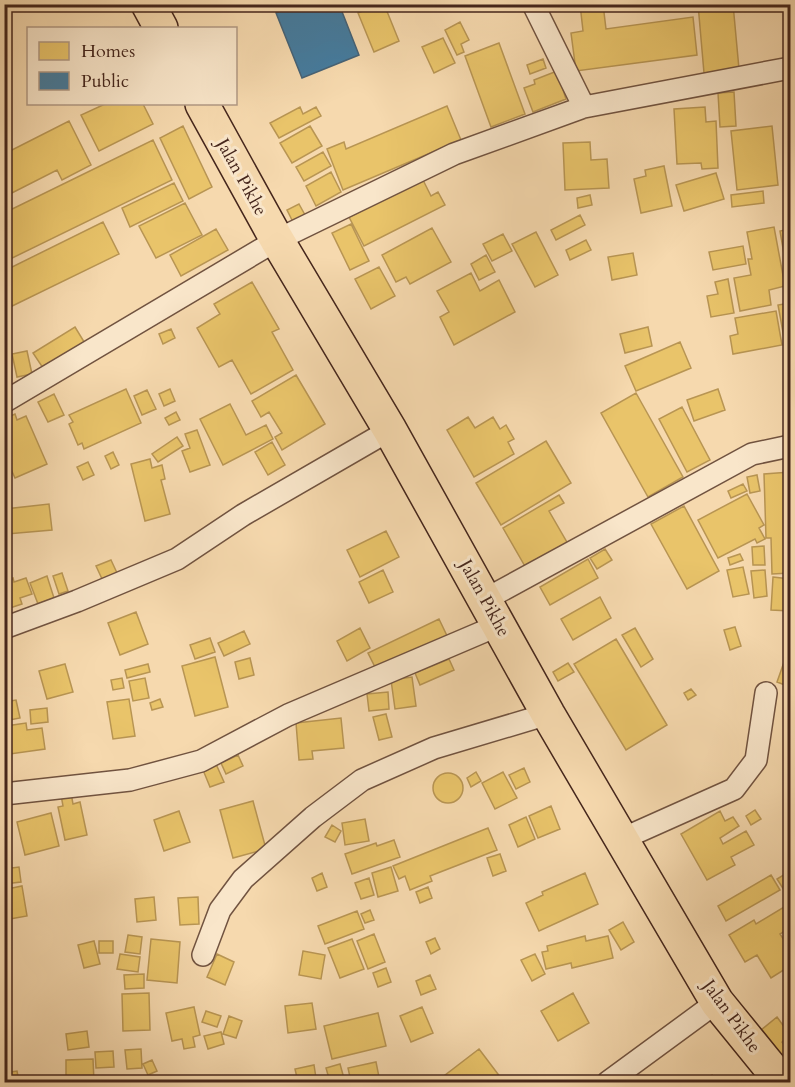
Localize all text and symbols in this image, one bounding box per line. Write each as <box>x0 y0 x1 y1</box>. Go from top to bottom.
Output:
legend <box>27 27 237 105</box>
text: Homes <box>81 39 135 64</box>
text: Public <box>81 69 129 94</box>
street label: Jalan Pikhe <box>209 132 273 220</box>
street label: Jalan Pikhe <box>452 553 516 641</box>
street label: Jalan Pikhe <box>695 972 767 1058</box>

